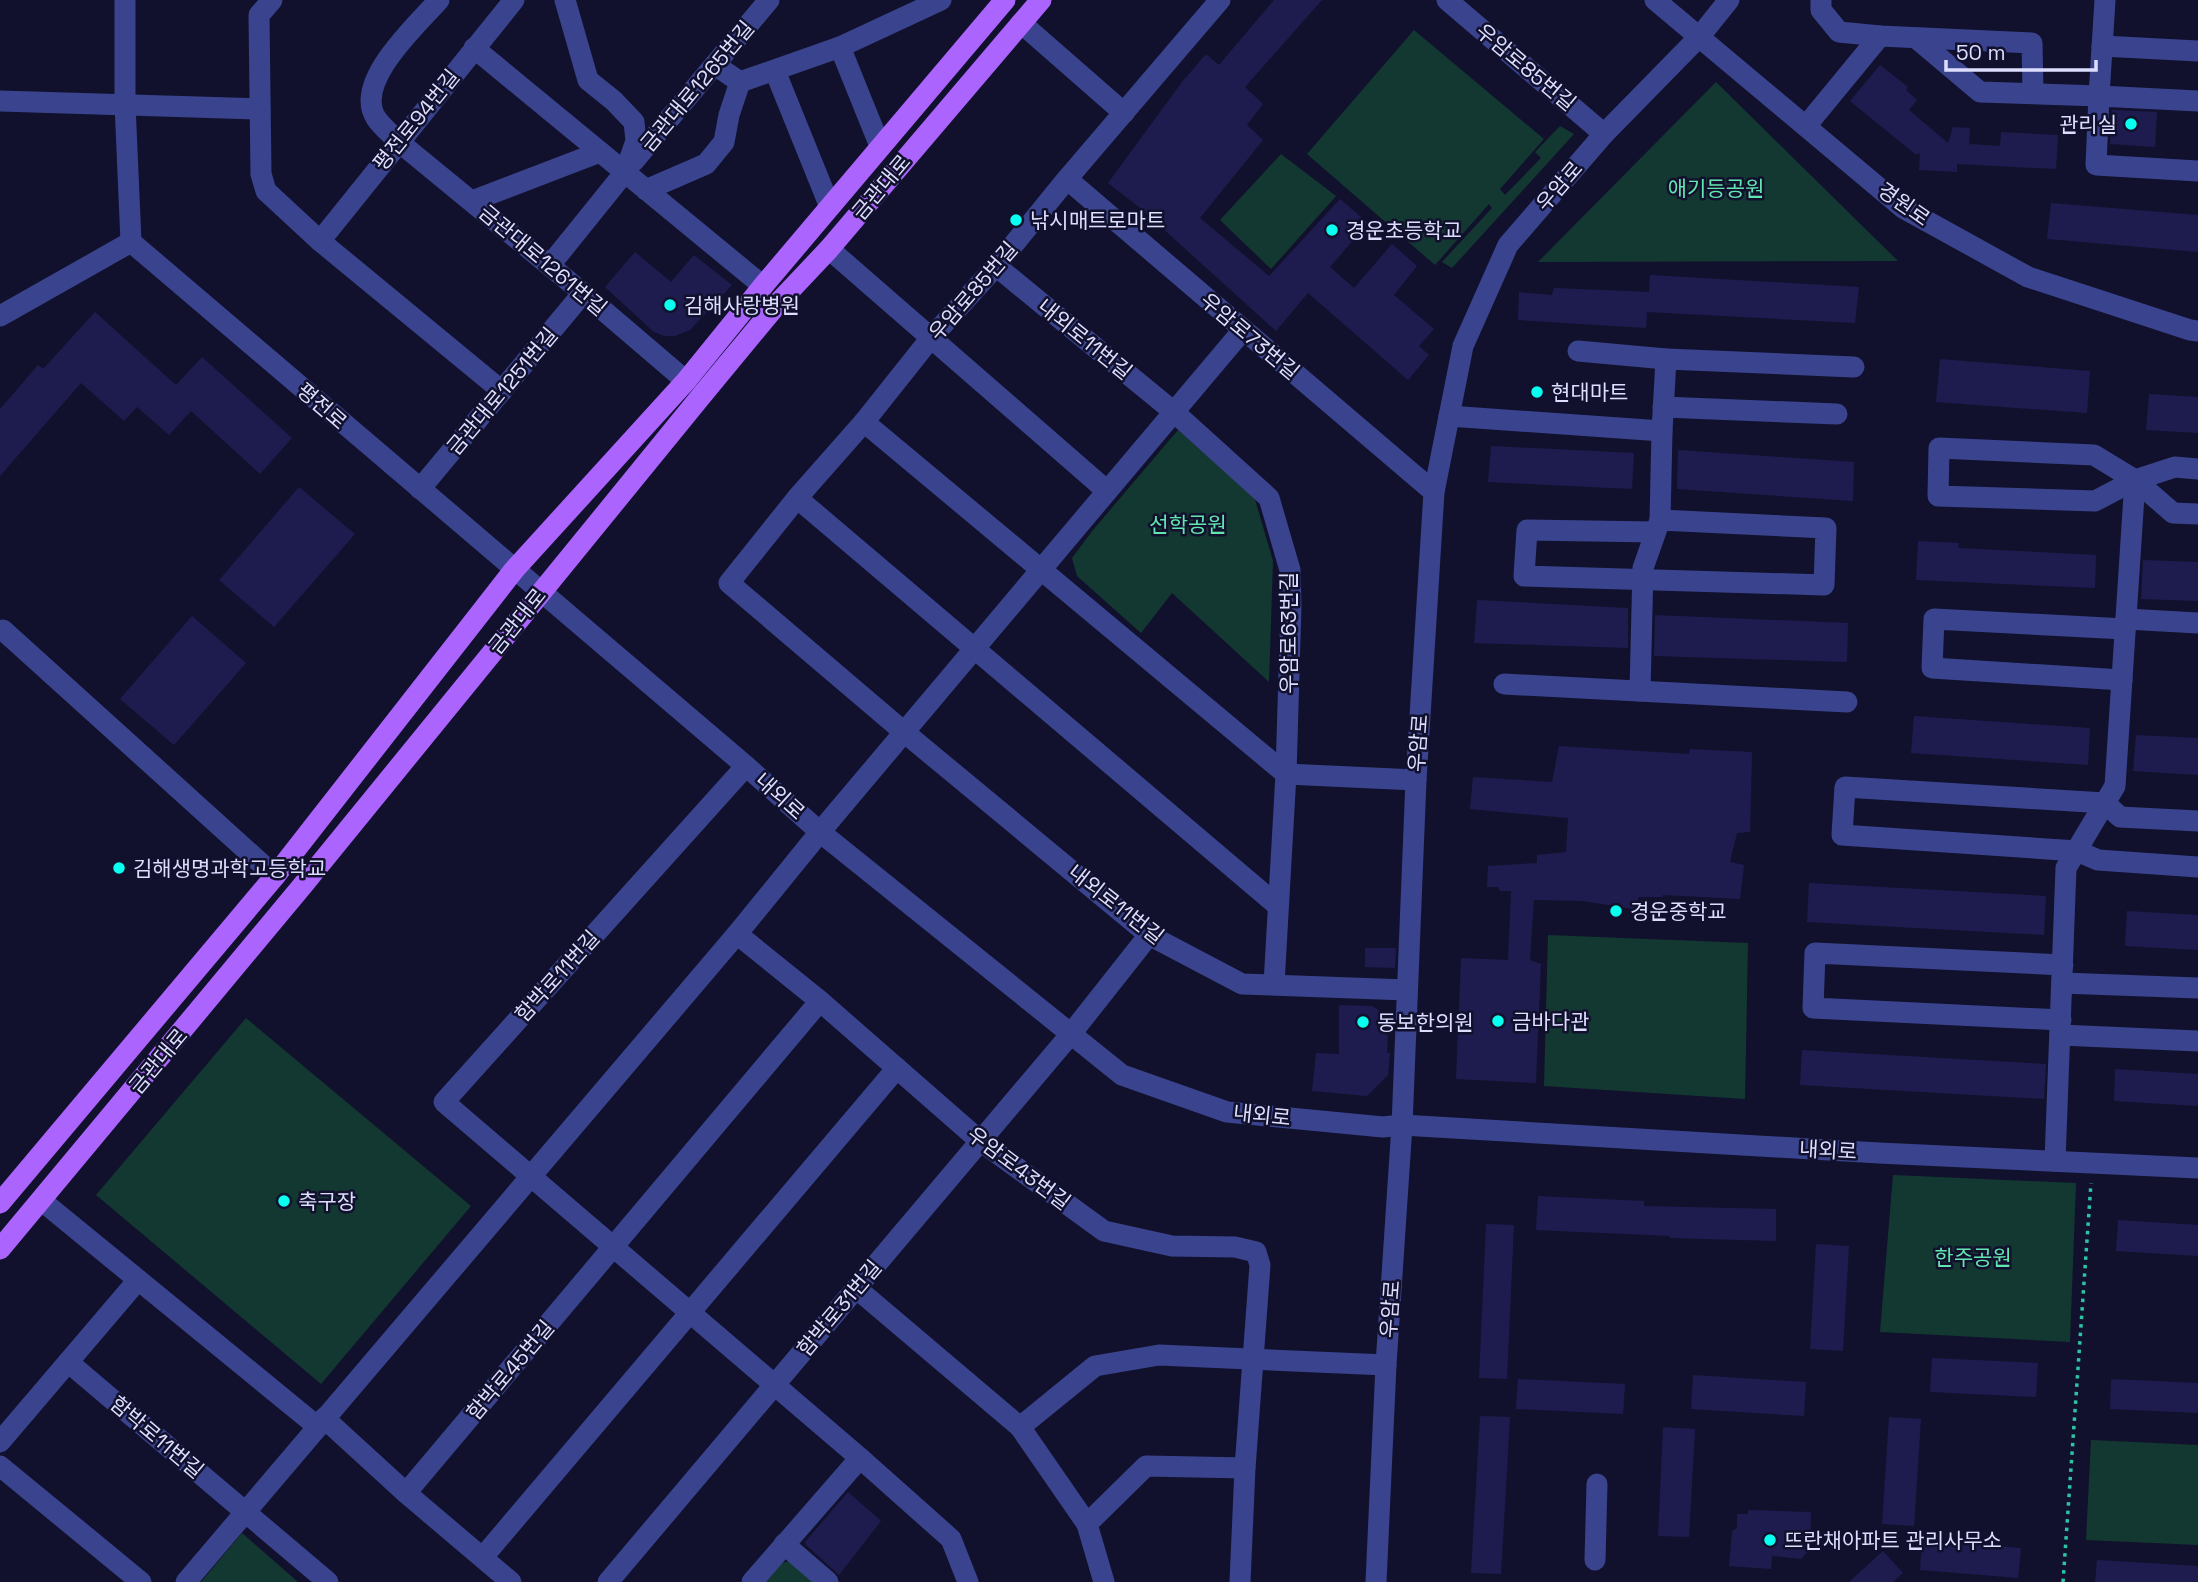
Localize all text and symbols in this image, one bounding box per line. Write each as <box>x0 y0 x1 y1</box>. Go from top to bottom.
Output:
street label: 금관대로1265번길 <box>634 15 760 157</box>
street label: 우암로85번길 <box>1470 17 1582 117</box>
scale bar <box>1946 28 2096 72</box>
text: 50 m <box>1956 39 2006 66</box>
street label: 평전로94번길 <box>367 64 465 176</box>
place label: 관리실 <box>2059 111 2117 138</box>
marker: 관리실 <box>2123 116 2139 132</box>
street label: 금관대로 <box>846 149 916 225</box>
street label: 우암로 <box>1530 155 1588 217</box>
park label: 애기등공원 <box>1668 175 1764 202</box>
street label: 경원로 <box>1873 176 1935 232</box>
street label: 금관대로1261번길 <box>473 199 613 321</box>
place label: 낚시매트로마트 <box>1030 207 1165 234</box>
marker: 낚시매트로마트 <box>1008 212 1024 228</box>
place label: 경운초등학교 <box>1346 217 1462 244</box>
marker: 경운초등학교 <box>1324 222 1340 238</box>
street label: 우암로85번길 <box>923 236 1023 346</box>
street label: 우암로73번길 <box>1195 287 1305 385</box>
place label: 김해사랑병원 <box>684 292 800 319</box>
street label: 내외로11번길 <box>1032 293 1138 385</box>
marker: 김해사랑병원 <box>662 297 678 313</box>
street label: 금관대로1251번길 <box>441 322 563 460</box>
street label: 평전로 <box>291 377 353 435</box>
place label: 현대마트 <box>1551 379 1628 406</box>
marker: 현대마트 <box>1529 384 1545 400</box>
park label: 선학공원 <box>1149 511 1227 538</box>
street label: 우암로63번길 <box>1275 572 1302 694</box>
street label: 금관대로 <box>482 582 552 660</box>
street label: 우암로 <box>1403 713 1433 773</box>
street label: 내외로 <box>749 767 811 825</box>
place label: 김해생명과학고등학교 <box>133 855 326 882</box>
street label: 내외로11번길 <box>1063 858 1169 950</box>
marker: 김해생명과학고등학교 <box>111 860 127 876</box>
place label: 경운중학교 <box>1630 898 1727 925</box>
marker: 경운중학교 <box>1608 903 1624 919</box>
street label: 함박로11번길 <box>509 925 605 1027</box>
place label: 금바다관 <box>1512 1008 1589 1035</box>
place label: 동보한의원 <box>1377 1009 1474 1036</box>
marker: 금바다관 <box>1490 1013 1506 1029</box>
marker: 동보한의원 <box>1355 1014 1371 1030</box>
street label: 금관대로 <box>123 1023 193 1099</box>
street label: 내외로 <box>1232 1099 1292 1131</box>
street label: 우암로43번길 <box>962 1120 1076 1216</box>
street label: 내외로 <box>1798 1135 1858 1165</box>
place label: 축구장 <box>298 1188 356 1215</box>
marker: 축구장 <box>276 1193 292 1209</box>
park label: 한주공원 <box>1934 1244 2012 1271</box>
street label: 함박로31번길 <box>791 1254 887 1362</box>
street label: 우암로 <box>1375 1279 1405 1339</box>
street label: 함박로45번길 <box>460 1314 560 1426</box>
street label: 함박로11번길 <box>105 1390 209 1484</box>
place label: 뜨란채아파트 관리사무소 <box>1784 1527 2002 1554</box>
marker: 뜨란채아파트 관리사무소 <box>1762 1532 1778 1548</box>

